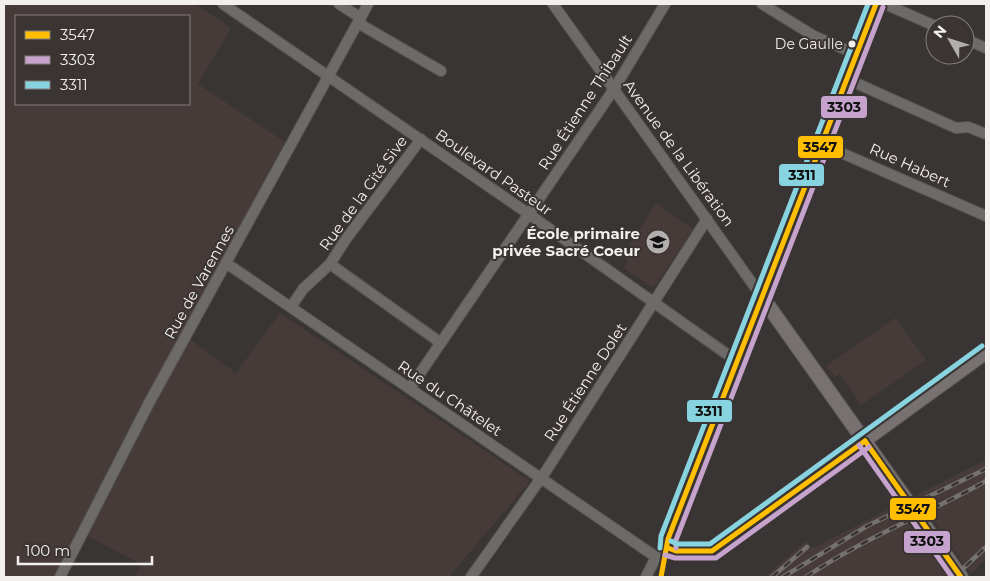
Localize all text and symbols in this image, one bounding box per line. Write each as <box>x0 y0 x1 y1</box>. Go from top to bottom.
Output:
legend <box>15 15 190 105</box>
north arrow <box>925 15 975 65</box>
text: N <box>929 22 950 42</box>
text: 3547 <box>60 25 95 44</box>
street label: Rue Étienne Thibault <box>534 31 636 173</box>
place label: De Gaulle <box>775 35 843 53</box>
marker: De Gaulle <box>847 39 857 49</box>
text: 3303 <box>60 50 95 69</box>
text: 3311 <box>60 75 88 94</box>
street label: Avenue de la Libération <box>619 76 739 230</box>
line badge: 3303 <box>820 95 868 119</box>
text: 3303 <box>826 98 861 116</box>
street label: Boulevard Pasteur <box>432 125 556 219</box>
street label: Rue de la Cité Sive <box>315 132 411 254</box>
line badge: 3547 <box>797 135 844 159</box>
text: 3547 <box>802 138 837 156</box>
street label: Rue Habert <box>867 139 953 191</box>
line badge: 3311 <box>778 163 825 187</box>
text: 3311 <box>787 166 816 184</box>
street label: Rue de Varennes <box>160 222 238 342</box>
place label: École primaire privée Sacré Coeur <box>492 224 641 260</box>
school or university icon: École primaire privée Sacré Coeur <box>645 229 671 255</box>
street label: Rue Étienne Dolet <box>540 319 630 445</box>
street label: Rue du Châtelet <box>394 356 506 440</box>
line badge: 3311 <box>686 399 733 423</box>
text: 3311 <box>694 402 723 420</box>
line badge: 3547 <box>889 497 937 521</box>
text: 3547 <box>895 500 930 518</box>
line badge: 3303 <box>903 530 951 554</box>
text: 3303 <box>909 532 944 550</box>
scale bar <box>18 534 151 566</box>
text: 100 m <box>25 541 70 560</box>

